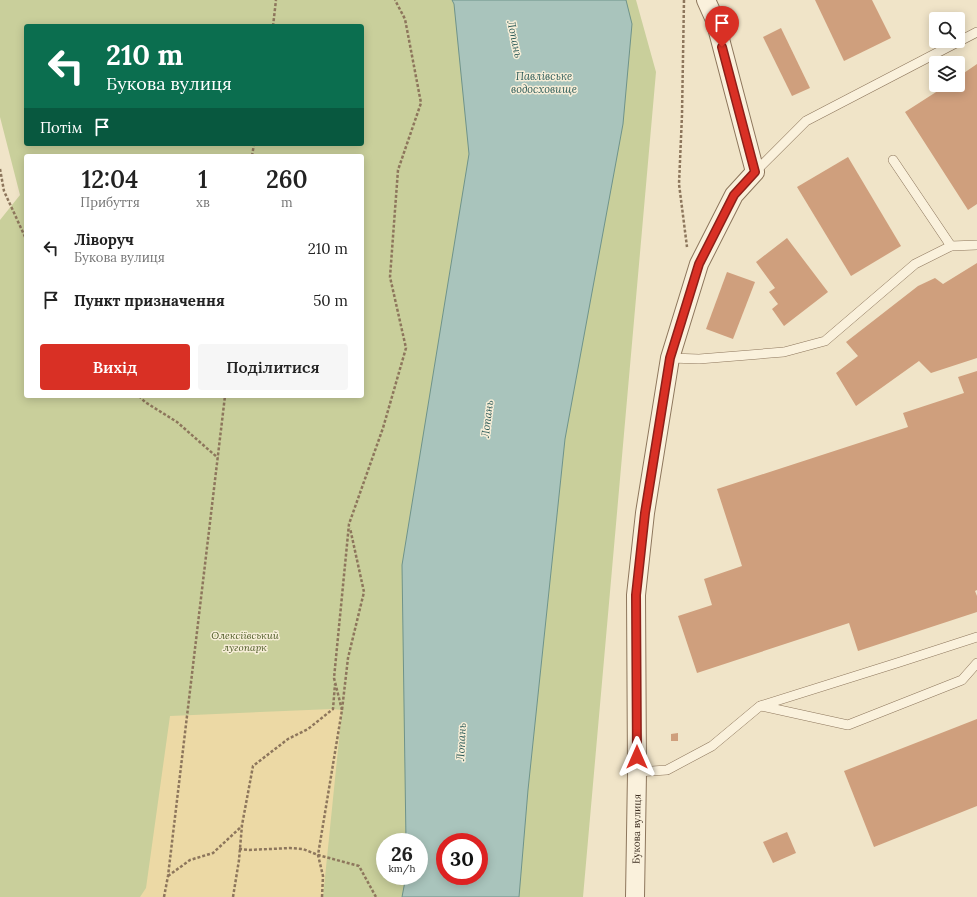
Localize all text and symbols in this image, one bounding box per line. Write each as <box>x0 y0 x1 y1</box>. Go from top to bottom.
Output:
pin <box>705 6 739 47</box>
icon: arrive <box>711 12 733 34</box>
map controls <box>929 12 965 92</box>
button: search <box>929 12 965 48</box>
water label: Лопань <box>504 19 526 59</box>
text: 210 m <box>106 37 183 73</box>
icon: left <box>40 40 92 92</box>
button: layers <box>929 56 965 92</box>
water label: Павлівське водосховище <box>511 69 577 96</box>
text: Букова вулиця <box>106 72 232 95</box>
icon: arrive <box>91 116 113 138</box>
text: Потім <box>40 118 83 137</box>
text: 12:04 <box>82 164 138 195</box>
text: 1 <box>198 164 208 195</box>
text: 260 <box>266 164 308 195</box>
text: Прибуття <box>80 194 140 211</box>
text: хв <box>196 194 210 211</box>
text: m <box>281 194 293 211</box>
text: Ліворуч <box>74 230 134 249</box>
icon: left <box>40 237 62 259</box>
text: 210 m <box>308 239 348 258</box>
text: Букова вулиця <box>74 249 165 266</box>
icon: arrive <box>40 289 62 311</box>
text: Пункт призначення <box>74 291 225 310</box>
text: 50 m <box>313 291 348 310</box>
button: Вихід <box>40 344 190 390</box>
button: Поділитися <box>198 344 348 390</box>
water label: Лопань <box>478 399 496 439</box>
park label: Олексіївський лугопарк <box>211 629 279 654</box>
water label: Лопань <box>453 723 469 761</box>
position arrow <box>616 736 658 778</box>
street label: Букова вулиця <box>629 794 643 864</box>
speed limit sign: 30 <box>436 833 488 885</box>
text: 26 <box>391 841 413 866</box>
text: km/h <box>388 862 416 875</box>

